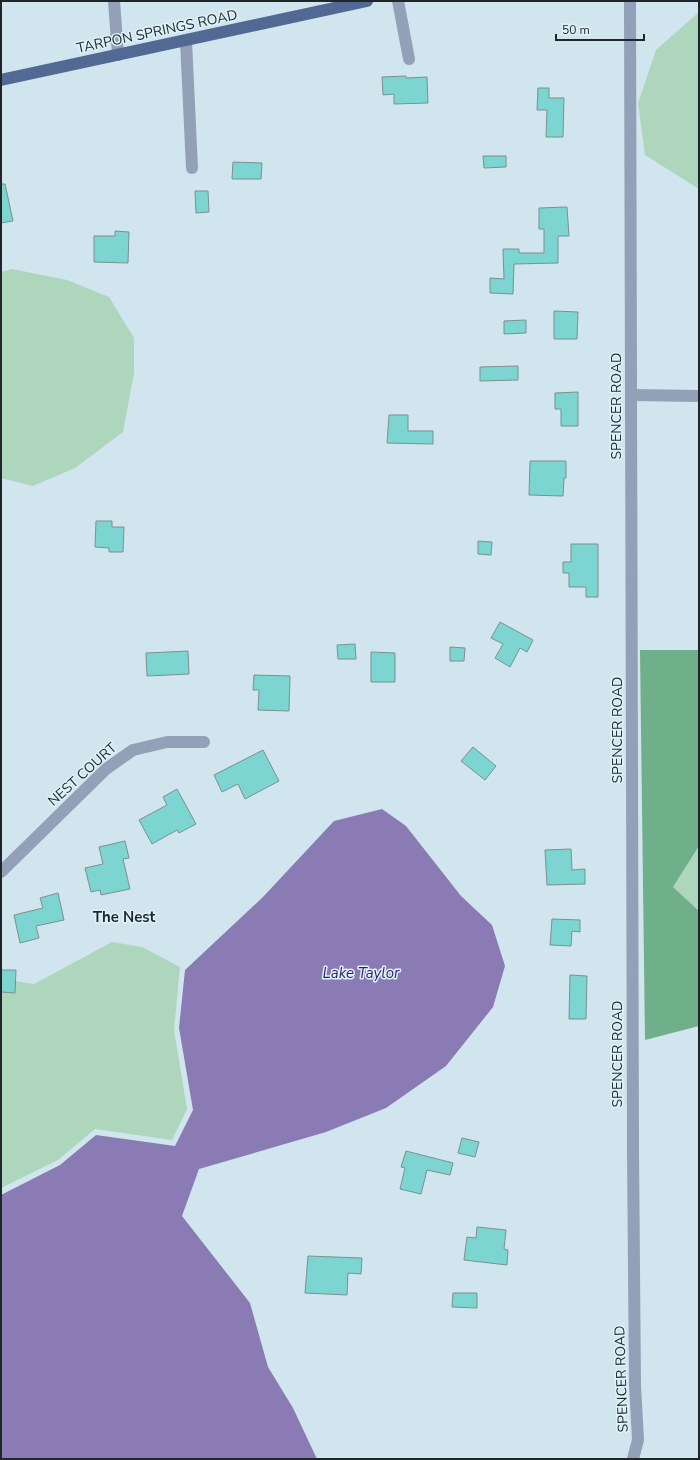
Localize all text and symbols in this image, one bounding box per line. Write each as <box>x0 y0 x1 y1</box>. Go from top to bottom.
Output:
street label: TARPON SPRINGS ROAD <box>75 5 239 58</box>
scale bar <box>556 16 644 42</box>
text: 50 m <box>562 22 590 38</box>
street label: SPENCER ROAD <box>607 353 626 460</box>
street label: SPENCER ROAD <box>608 677 627 784</box>
street label: NEST COURT <box>44 738 121 810</box>
district label: The Nest <box>93 907 156 927</box>
water label: Lake Taylor <box>323 963 400 983</box>
street label: SPENCER ROAD <box>608 1001 627 1108</box>
street label: SPENCER ROAD <box>610 1325 633 1433</box>

